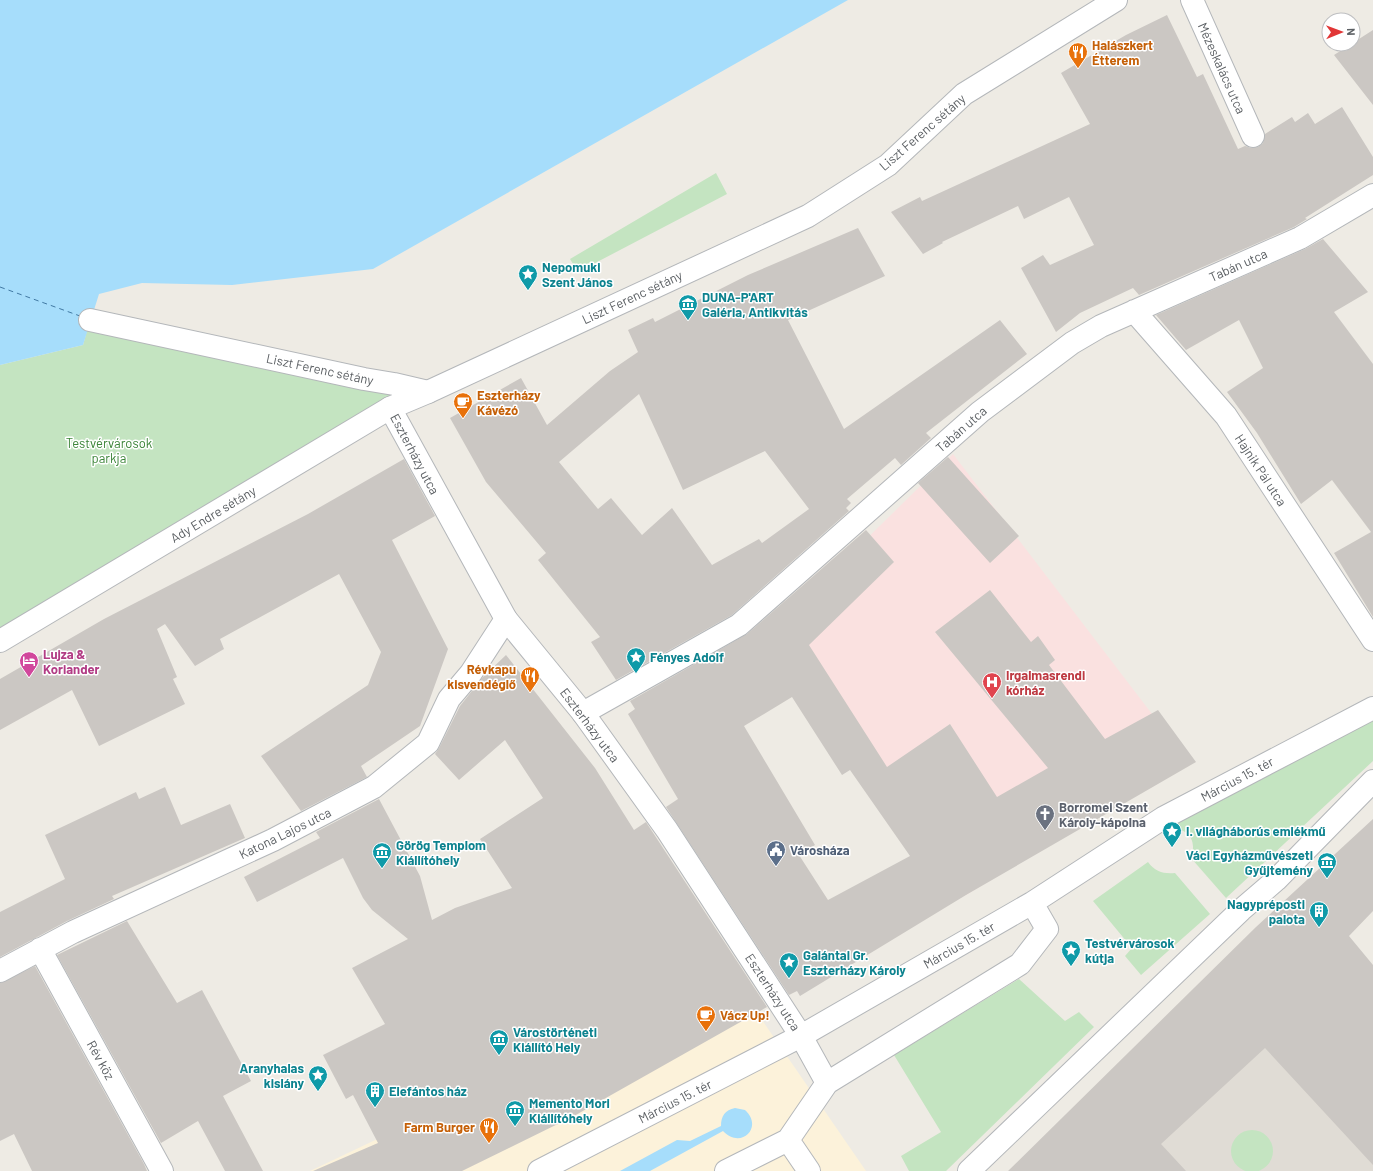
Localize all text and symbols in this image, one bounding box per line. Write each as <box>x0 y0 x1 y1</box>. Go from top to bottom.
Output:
north arrow <box>1321 12 1361 52</box>
street label: Mézeskalács utca <box>1195 20 1249 116</box>
text: N <box>1345 28 1358 36</box>
place label: Halászkert Étterem <box>1092 37 1153 68</box>
restaurant icon: Halászkert Étterem <box>1067 41 1089 69</box>
street label: Liszt Ferenc sétány <box>876 90 968 174</box>
street label: Tabán utca <box>1206 245 1270 285</box>
place label: Nepomuki Szent János <box>542 259 613 290</box>
place icon: Nepomuki Szent János <box>517 263 539 291</box>
street label: Liszt Ferenc sétány <box>579 267 685 327</box>
place label: DUNA-P'ART Galéria, Antikvitás <box>702 289 808 320</box>
museum icon: DUNA-P'ART Galéria, Antikvitás <box>677 293 699 321</box>
street label: Liszt Ferenc sétány <box>265 350 375 388</box>
place label: Eszterházy Kávézó <box>477 387 541 418</box>
cafe icon: Eszterházy Kávézó <box>452 391 474 419</box>
street label: Tabán utca <box>932 403 990 455</box>
street label: Eszterházy utca <box>387 411 443 497</box>
street label: Hajnik Pál utca <box>1232 431 1290 509</box>
park label: Testvérvárosok parkja <box>66 435 153 466</box>
street label: Ady Endre sétány <box>167 482 259 546</box>
place label: Lujza & Koriander <box>43 646 100 677</box>
place icon: Fényes Adolf <box>625 646 647 674</box>
place label: Fényes Adolf <box>650 649 724 665</box>
hotel icon: Lujza & Koriander <box>18 650 40 678</box>
place label: Révkapu kisvendéglő <box>447 661 516 692</box>
restaurant icon: Révkapu kisvendéglő <box>519 665 541 693</box>
place label: Irgalmasrendi kórház <box>1006 667 1085 698</box>
hospital icon: Irgalmasrendi kórház <box>981 671 1003 699</box>
street label: Eszterházy utca <box>557 685 623 765</box>
street label: Március 15. tér <box>1198 753 1276 805</box>
place label: Borromei Szent Károly-kápolna <box>1059 799 1148 830</box>
church icon: Borromei Szent Károly-kápolna <box>1034 803 1056 831</box>
street label: Katona Lajos utca <box>236 804 334 862</box>
place icon: I. világháborús emlékmű <box>1161 820 1183 848</box>
place label: I. világháborús emlékmű <box>1186 823 1326 839</box>
place label: Görög Templom Kiállítóhely <box>396 837 486 868</box>
public building icon: Városháza <box>765 839 787 867</box>
museum icon: Görög Templom Kiállítóhely <box>371 841 393 869</box>
place label: Városháza <box>790 842 850 858</box>
place label: Váci Egyházművészeti Gyűjtemény <box>1186 847 1313 878</box>
museum icon: Váci Egyházművészeti Gyűjtemény <box>1316 851 1338 879</box>
place label: Nagypréposti palota <box>1227 896 1305 927</box>
building icon: Nagypréposti palota <box>1308 900 1330 928</box>
street label: Március 15. tér <box>920 918 998 972</box>
place label: Testvérvárosok kútja <box>1085 935 1175 966</box>
place icon: Testvérvárosok kútja <box>1060 939 1082 967</box>
place label: Galántai Gr. Eszterházy Károly <box>803 947 906 978</box>
street label: Eszterházy utca <box>742 950 804 1034</box>
place icon: Galántai Gr. Eszterházy Károly <box>778 951 800 979</box>
cafe icon: Vácz Up! <box>695 1004 717 1032</box>
place label: Vácz Up! <box>720 1007 770 1023</box>
place label: Várostörténeti Kiállító Hely <box>513 1024 597 1055</box>
museum icon: Várostörténeti Kiállító Hely <box>488 1028 510 1056</box>
street label: Rév köz <box>84 1038 118 1083</box>
place label: Aranyhalas kislány <box>240 1060 304 1091</box>
place icon: Aranyhalas kislány <box>307 1064 329 1092</box>
street label: Március 15. tér <box>636 1076 715 1126</box>
building icon: Elefántos ház <box>364 1080 386 1108</box>
place label: Elefántos ház <box>389 1083 467 1099</box>
place label: Memento Mori Kiállítóhely <box>529 1095 610 1126</box>
museum icon: Memento Mori Kiállítóhely <box>504 1099 526 1127</box>
restaurant icon: Farm Burger <box>478 1116 500 1144</box>
place label: Farm Burger <box>404 1119 475 1135</box>

